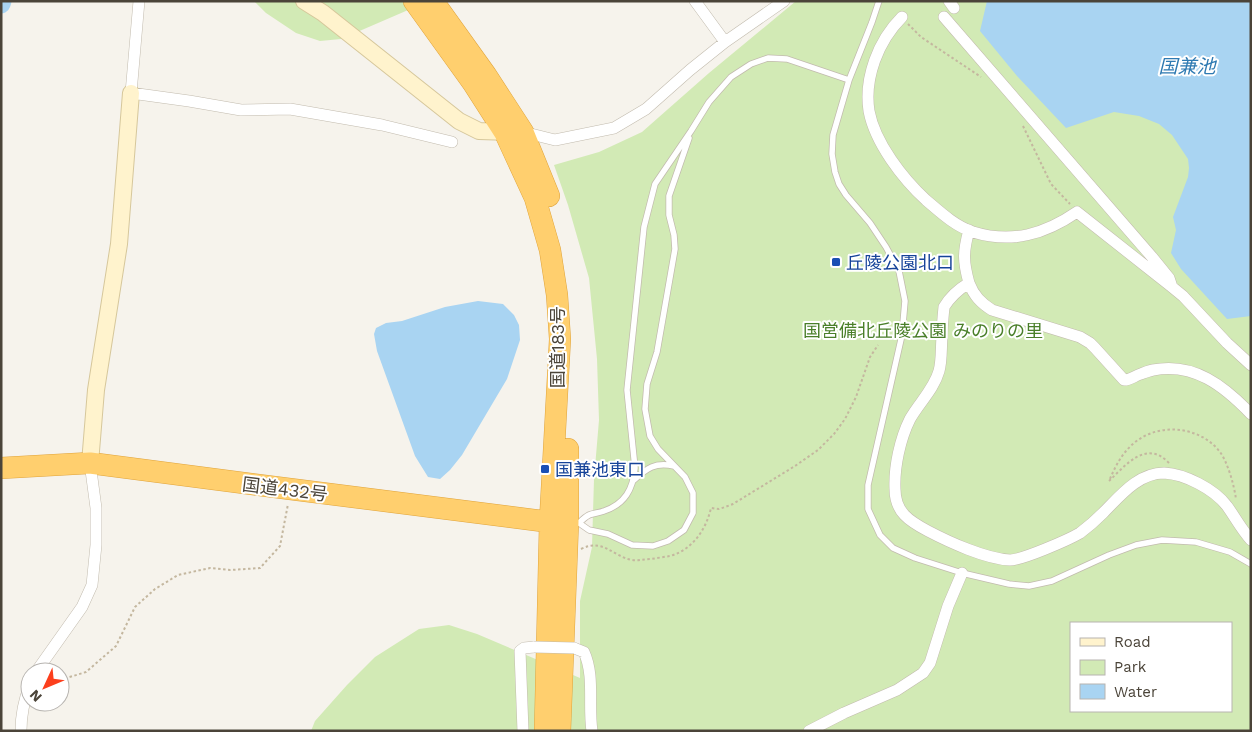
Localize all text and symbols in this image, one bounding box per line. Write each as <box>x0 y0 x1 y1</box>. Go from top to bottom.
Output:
water label: 国兼池 <box>1158 55 1217 78</box>
place label: 丘陵公園北口 <box>846 252 954 273</box>
marker: 丘陵公園北口 <box>830 256 842 268</box>
street label: 国道183号 <box>547 306 568 388</box>
park label: 国営備北丘陵公園 みのりの里 <box>803 320 1043 341</box>
place label: 国兼池東口 <box>555 459 645 480</box>
marker: 国兼池東口 <box>539 463 551 475</box>
street label: 国道432号 <box>241 473 329 505</box>
legend <box>1070 622 1232 712</box>
text: Road <box>1114 633 1151 651</box>
text: Park <box>1114 658 1147 676</box>
north arrow <box>20 662 70 712</box>
text: Water <box>1114 683 1157 701</box>
text: N <box>26 687 45 705</box>

